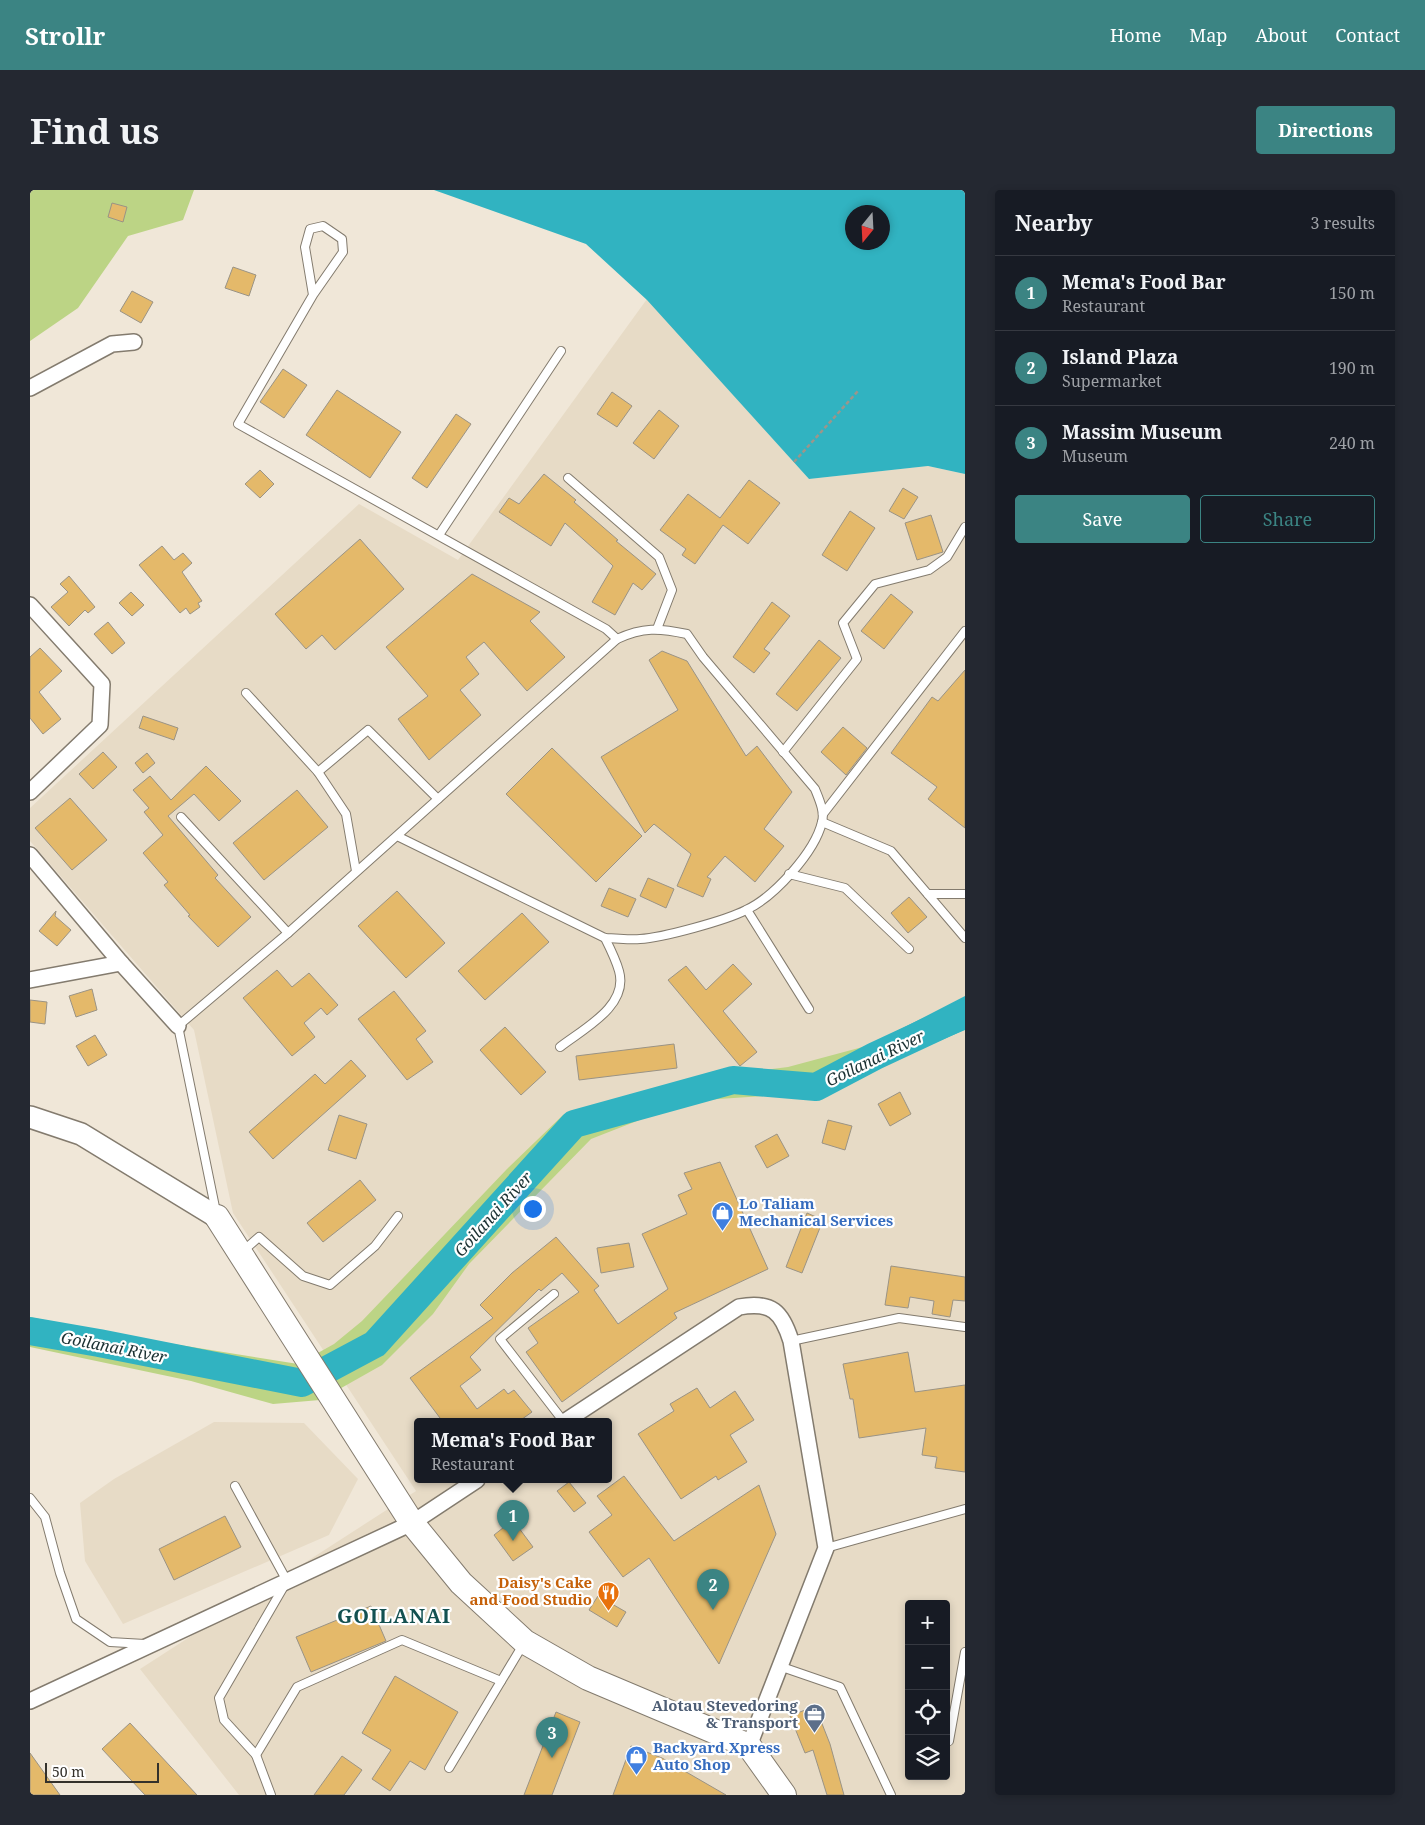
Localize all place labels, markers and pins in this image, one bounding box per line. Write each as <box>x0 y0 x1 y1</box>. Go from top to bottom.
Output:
place label: Lo Taliam Mechanical Services <box>739 1193 893 1230</box>
shop icon: Lo Taliam Mechanical Services <box>711 1201 735 1232</box>
pin: 1 <box>497 1500 529 1541</box>
pin: 2 <box>697 1569 729 1610</box>
place label: Daisy's Cake and Food Studio <box>470 1572 592 1609</box>
restaurant icon: Daisy's Cake and Food Studio <box>596 1580 620 1611</box>
place label: Alotau Stevedoring & Transport <box>652 1695 799 1732</box>
office icon: Alotau Stevedoring & Transport <box>802 1703 826 1734</box>
pin: 3 <box>536 1717 568 1758</box>
place label: Backyard Xpress Auto Shop <box>653 1737 780 1774</box>
shop icon: Backyard Xpress Auto Shop <box>625 1745 649 1776</box>

